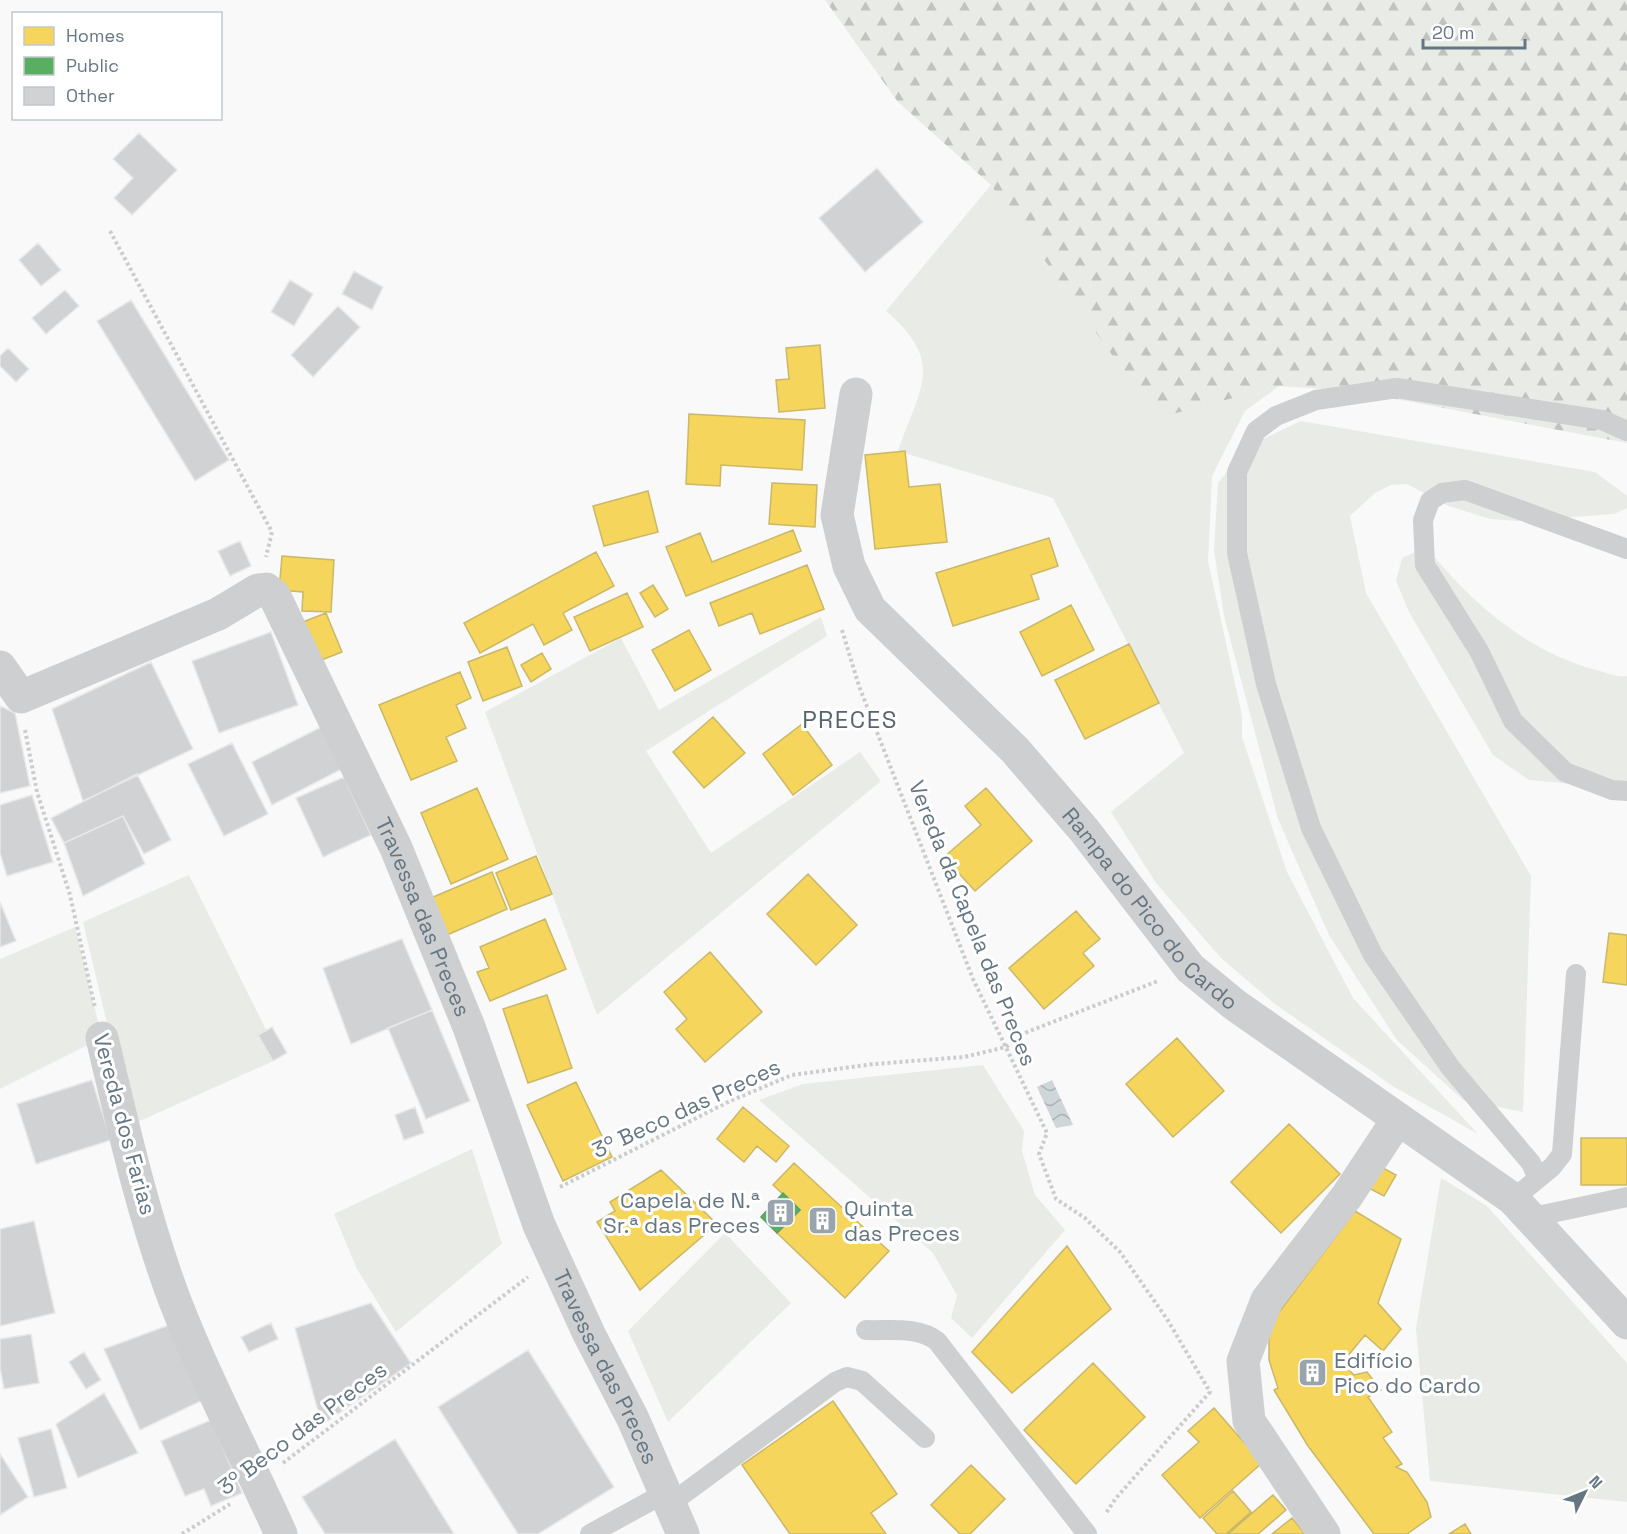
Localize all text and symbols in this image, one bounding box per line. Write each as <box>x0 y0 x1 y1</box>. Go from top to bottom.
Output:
legend <box>12 12 222 120</box>
scale bar <box>1423 12 1525 50</box>
text: 20 m <box>1432 21 1475 44</box>
text: Homes <box>66 24 125 47</box>
text: Public <box>66 54 119 77</box>
text: Other <box>66 84 115 107</box>
district label: PRECES <box>802 704 898 735</box>
street label: Vereda da Capela das Preces <box>903 776 1043 1070</box>
street label: Rampa do Pico do Cardo <box>1057 801 1244 1016</box>
street label: Travessa das Preces <box>369 813 477 1021</box>
street label: Vereda dos Farias <box>87 1030 163 1218</box>
street label: 3º Beco das Preces <box>587 1052 785 1164</box>
place label: Capela de N.ª Sr.ª das Preces <box>603 1186 760 1239</box>
place label: Quinta das Preces <box>844 1194 960 1247</box>
building icon: Capela de N.ª Sr.ª das Preces <box>765 1197 797 1229</box>
building icon: Quinta das Preces <box>807 1205 839 1237</box>
street label: Travessa das Preces <box>547 1265 665 1468</box>
place label: Edifício Pico do Cardo <box>1334 1346 1481 1399</box>
street label: 3º Beco das Preces <box>212 1355 392 1501</box>
building icon: Edifício Pico do Cardo <box>1297 1357 1329 1389</box>
north arrow <box>1555 1462 1615 1522</box>
text: N <box>1584 1471 1607 1493</box>

